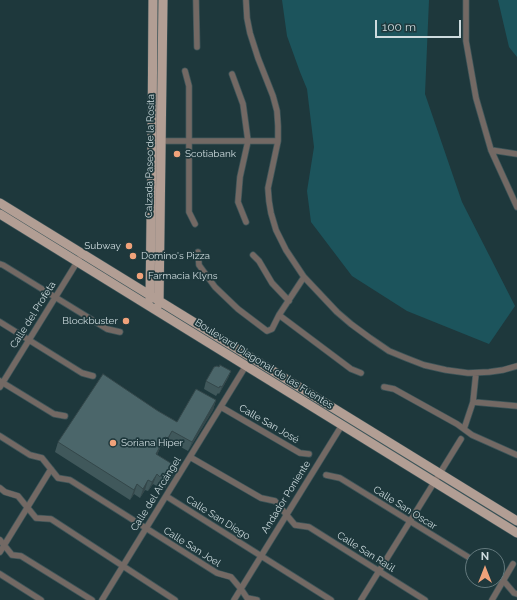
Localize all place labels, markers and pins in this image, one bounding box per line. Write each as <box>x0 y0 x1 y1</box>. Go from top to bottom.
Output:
place label: Scotiabank <box>185 148 236 160</box>
marker: Scotiabank <box>172 149 182 159</box>
place label: Subway <box>84 240 121 252</box>
marker: Subway <box>124 241 134 251</box>
place label: Domino's Pizza <box>141 250 210 262</box>
marker: Domino's Pizza <box>128 251 138 261</box>
place label: Farmacia Klyns <box>148 270 218 282</box>
marker: Farmacia Klyns <box>135 271 145 281</box>
place label: Blockbuster <box>62 315 118 327</box>
marker: Blockbuster <box>121 316 131 326</box>
place label: Soriana Híper <box>121 437 183 449</box>
marker: Soriana Híper <box>108 438 118 448</box>

